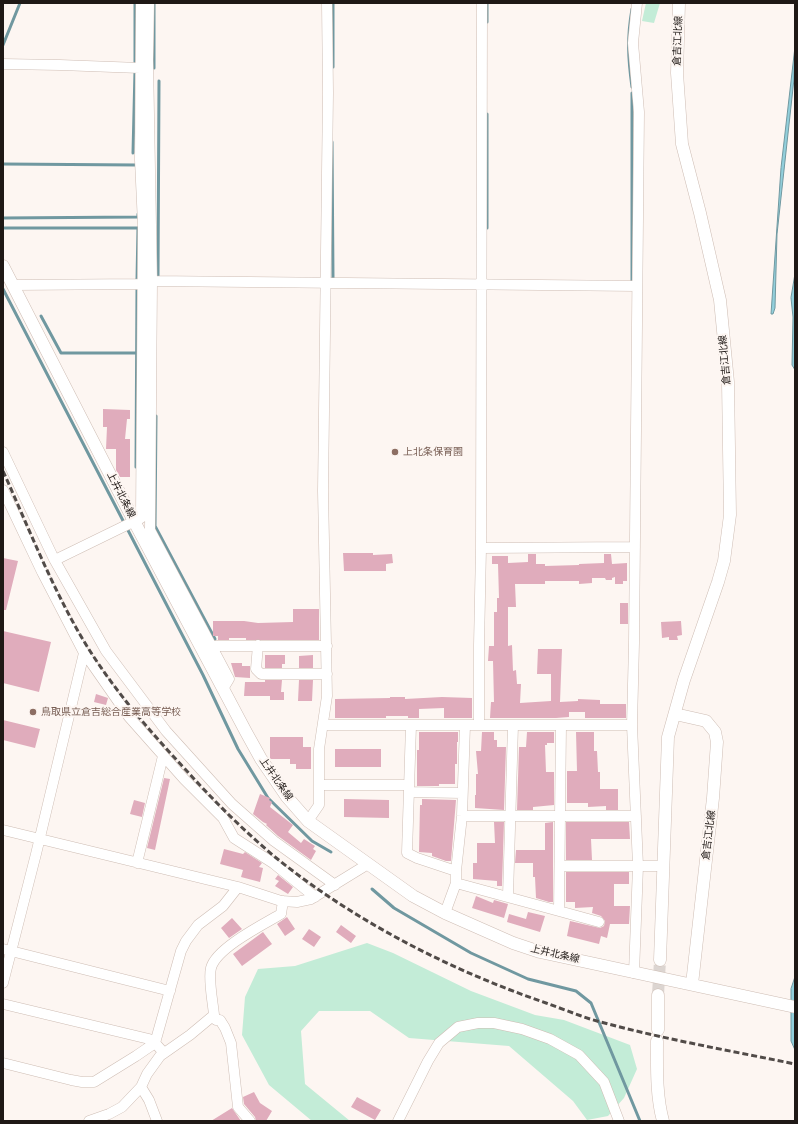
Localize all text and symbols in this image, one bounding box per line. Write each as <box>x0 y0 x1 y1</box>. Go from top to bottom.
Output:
street label: 倉吉江北線 <box>671 16 685 66</box>
street label: 倉吉江北線 <box>717 335 733 385</box>
place label: 上北条保育園 <box>403 446 463 458</box>
marker: 上北条保育園 <box>390 447 400 457</box>
street label: 上井北条線 <box>104 470 138 520</box>
place label: 鳥取県立倉吉総合産業高等学校 <box>41 706 181 718</box>
marker: 鳥取県立倉吉総合産業高等学校 <box>28 707 38 717</box>
street label: 上井北条線 <box>257 755 295 803</box>
street label: 倉吉江北線 <box>700 809 718 861</box>
street label: 上井北条線 <box>529 943 581 965</box>

